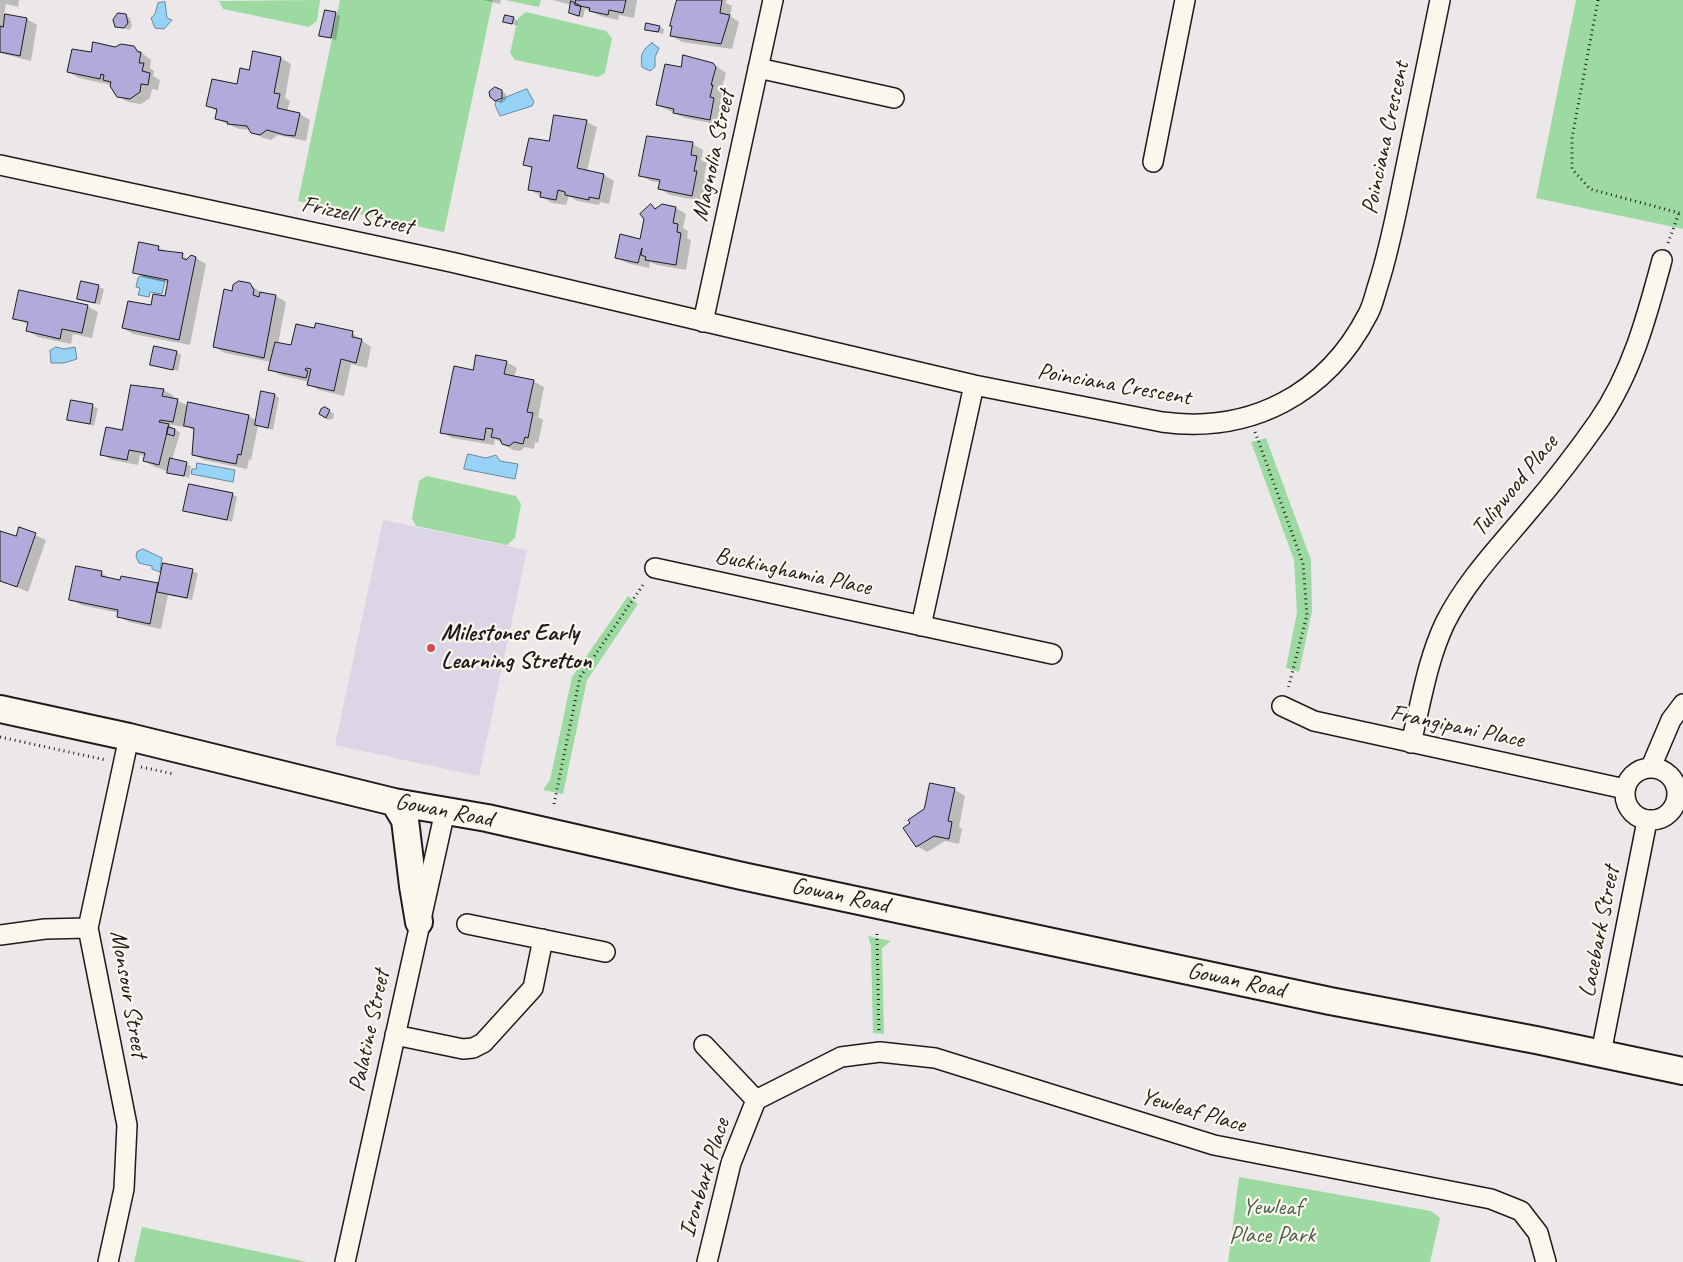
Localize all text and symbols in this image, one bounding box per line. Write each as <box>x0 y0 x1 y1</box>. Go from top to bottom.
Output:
street label: Poinciana Crescent <box>1356 59 1416 217</box>
street label: Magnolia Street <box>686 88 742 224</box>
street label: Frizzell Street <box>299 190 415 242</box>
street label: Poinciana Crescent <box>1035 357 1193 413</box>
street label: Tulipwood Place <box>1465 429 1565 543</box>
street label: Buckinghamia Place <box>712 541 874 603</box>
place label: Milestones Early Learning Stretton <box>441 620 592 676</box>
marker: Milestones Early Learning Stretton <box>425 642 437 654</box>
street label: Frangipani Place <box>1388 699 1526 755</box>
street label: Gowan Road <box>393 787 495 835</box>
street label: Lacebark Street <box>1573 864 1627 1000</box>
street label: Gowan Road <box>789 872 891 920</box>
street label: Monsour Street <box>103 928 153 1060</box>
street label: Gowan Road <box>1185 957 1287 1005</box>
street label: Palatine Street <box>343 968 397 1094</box>
street label: Yewleaf Place <box>1137 1082 1249 1140</box>
street label: Ironbark Place <box>673 1115 737 1241</box>
park label: Yewleaf Place Park <box>1229 1194 1315 1250</box>

